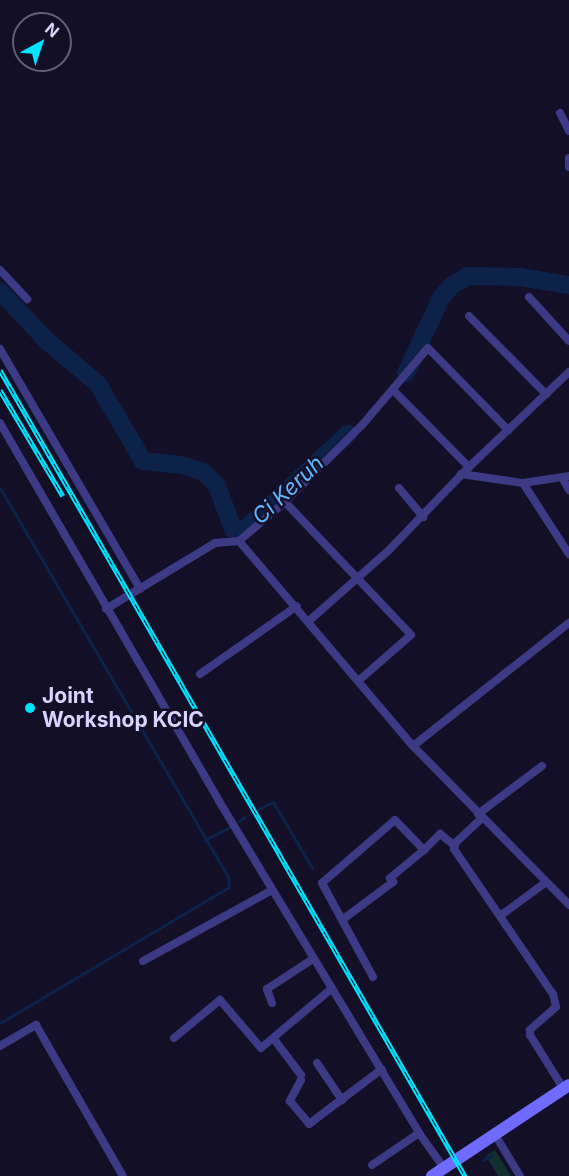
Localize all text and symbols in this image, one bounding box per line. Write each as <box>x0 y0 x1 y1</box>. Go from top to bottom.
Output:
north arrow <box>12 12 72 72</box>
text: N <box>41 18 63 41</box>
water label: Ci Keruh <box>247 450 329 530</box>
place label: Joint Workshop KCIC <box>42 683 204 733</box>
marker: Joint Workshop KCIC <box>23 701 37 715</box>

